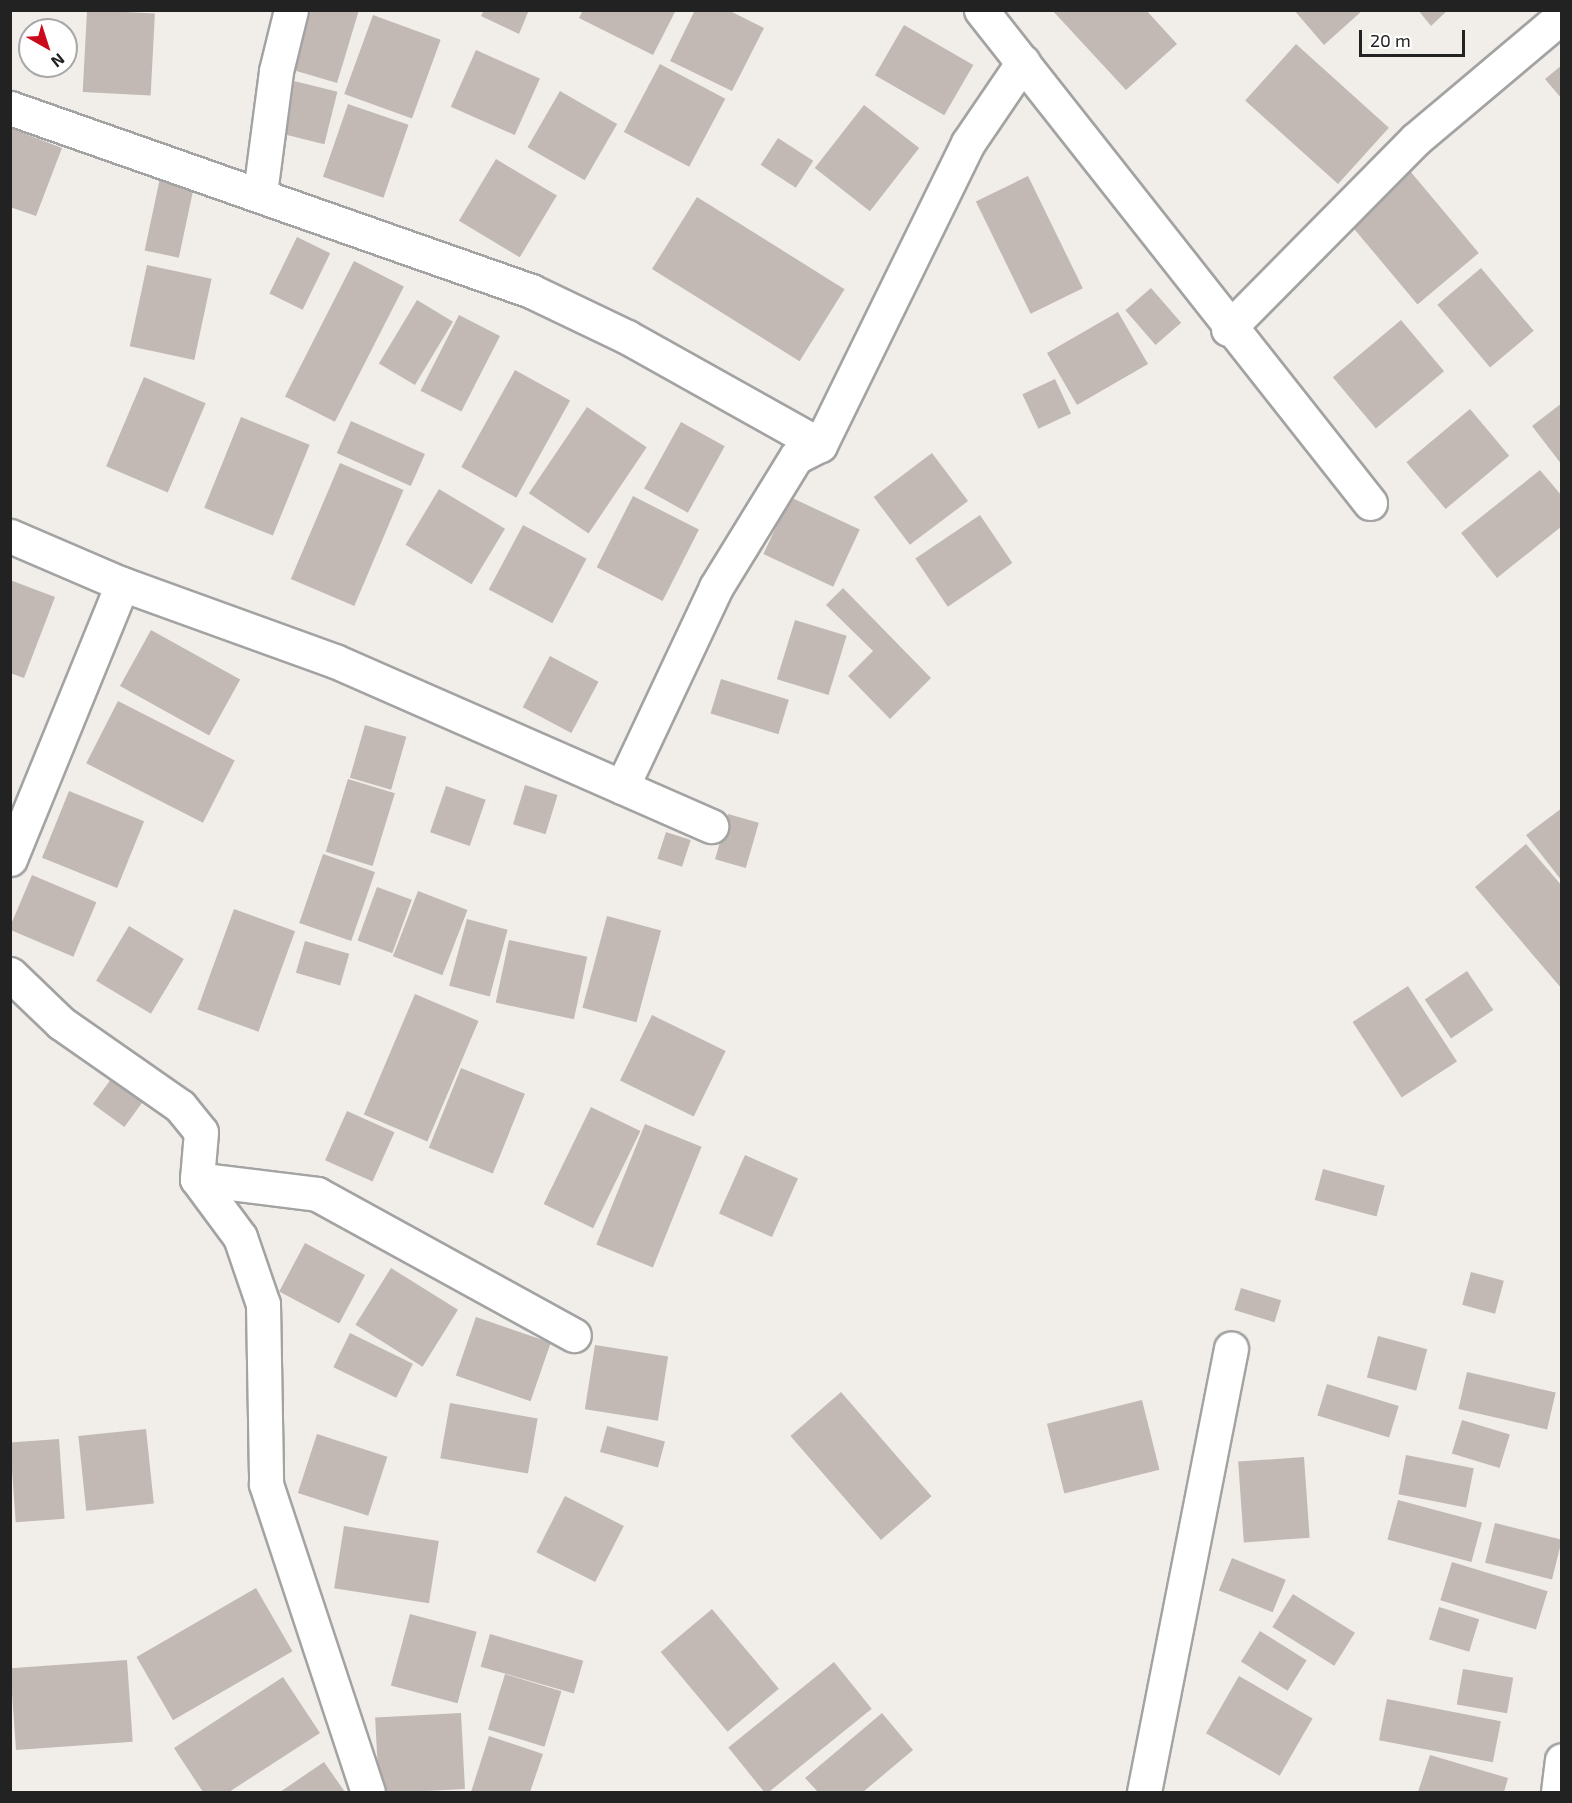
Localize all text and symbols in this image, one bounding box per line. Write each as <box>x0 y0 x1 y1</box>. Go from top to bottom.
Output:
north arrow <box>18 18 78 78</box>
scale bar <box>1362 18 1468 56</box>
text: 20 m <box>1370 29 1411 51</box>
text: N <box>48 50 69 72</box>

